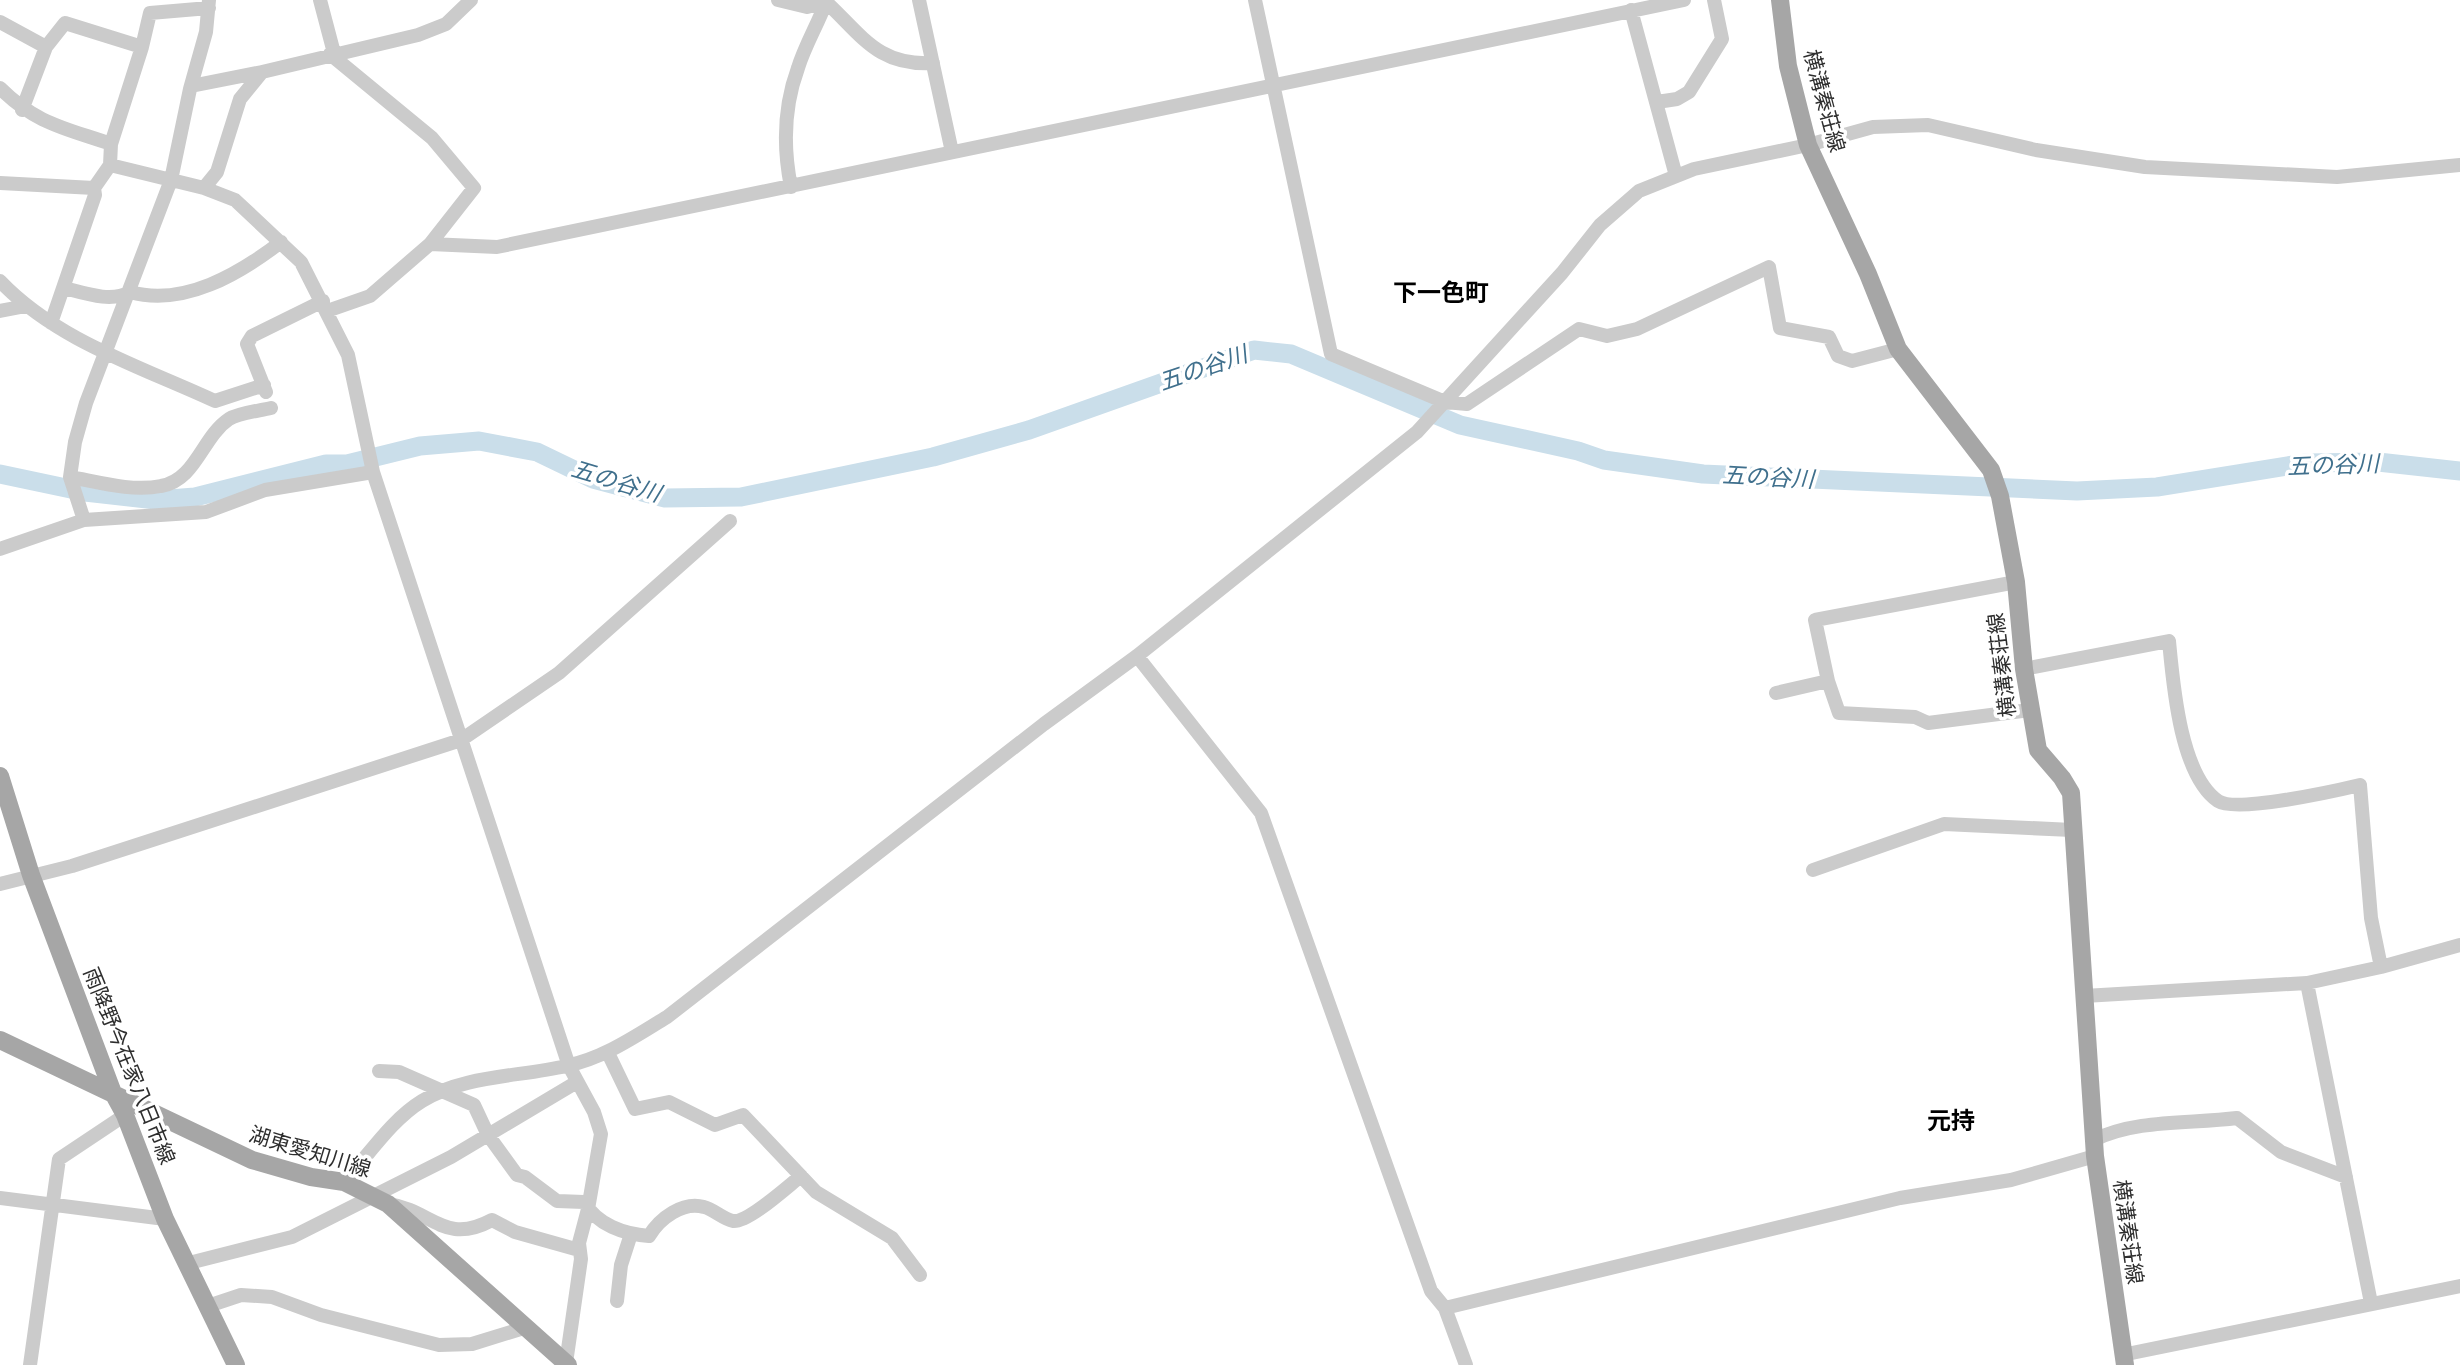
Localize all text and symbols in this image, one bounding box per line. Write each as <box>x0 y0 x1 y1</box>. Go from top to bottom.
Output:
street label: 横溝秦荘線 <box>1799 47 1849 155</box>
district label: 下一色町 <box>1393 279 1489 307</box>
water label: 五の谷川 <box>1155 340 1254 396</box>
water label: 五の谷川 <box>2287 450 2382 481</box>
water label: 五の谷川 <box>568 455 667 509</box>
water label: 五の谷川 <box>1721 462 1818 494</box>
street label: 横溝秦荘線 <box>1984 611 2020 719</box>
street label: 雨降野今在家八日市線 <box>79 964 179 1168</box>
district label: 元持 <box>1927 1107 1975 1135</box>
street label: 湖東愛知川線 <box>246 1122 374 1182</box>
street label: 横溝秦荘線 <box>2109 1178 2147 1286</box>

